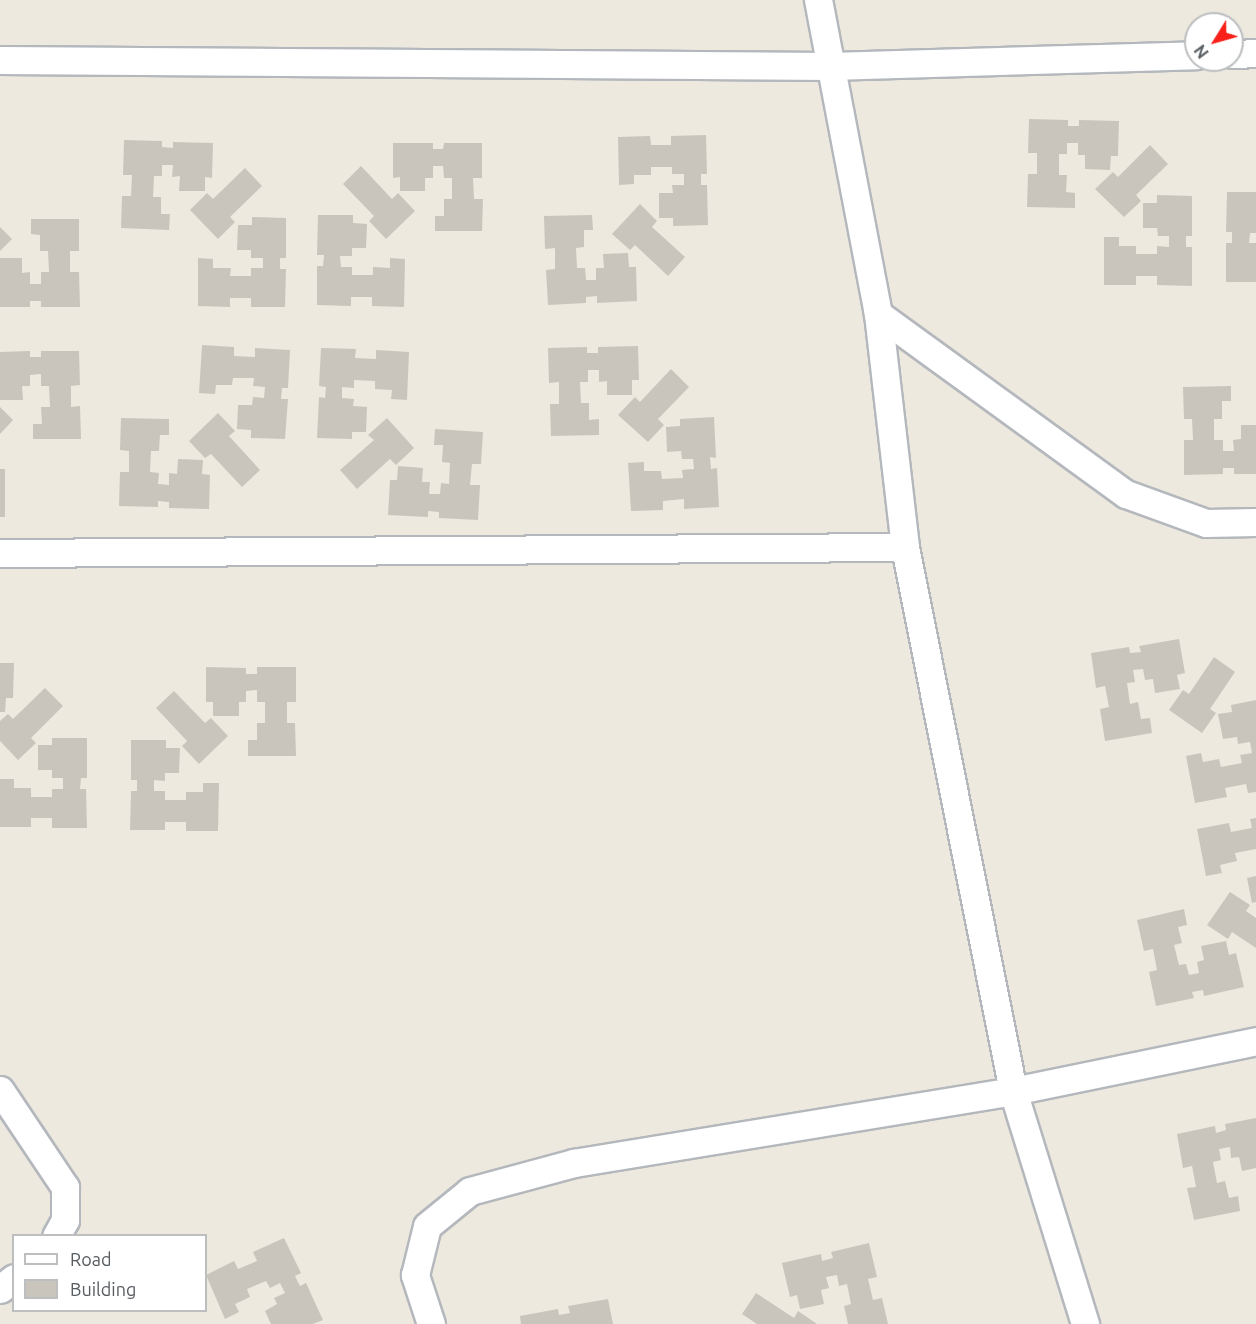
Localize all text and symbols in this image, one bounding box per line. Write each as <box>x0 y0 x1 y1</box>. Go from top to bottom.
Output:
north arrow <box>1184 12 1244 72</box>
text: N <box>1190 41 1212 62</box>
legend <box>12 1234 207 1312</box>
text: Road <box>70 1249 112 1269</box>
text: Building <box>70 1279 136 1299</box>

